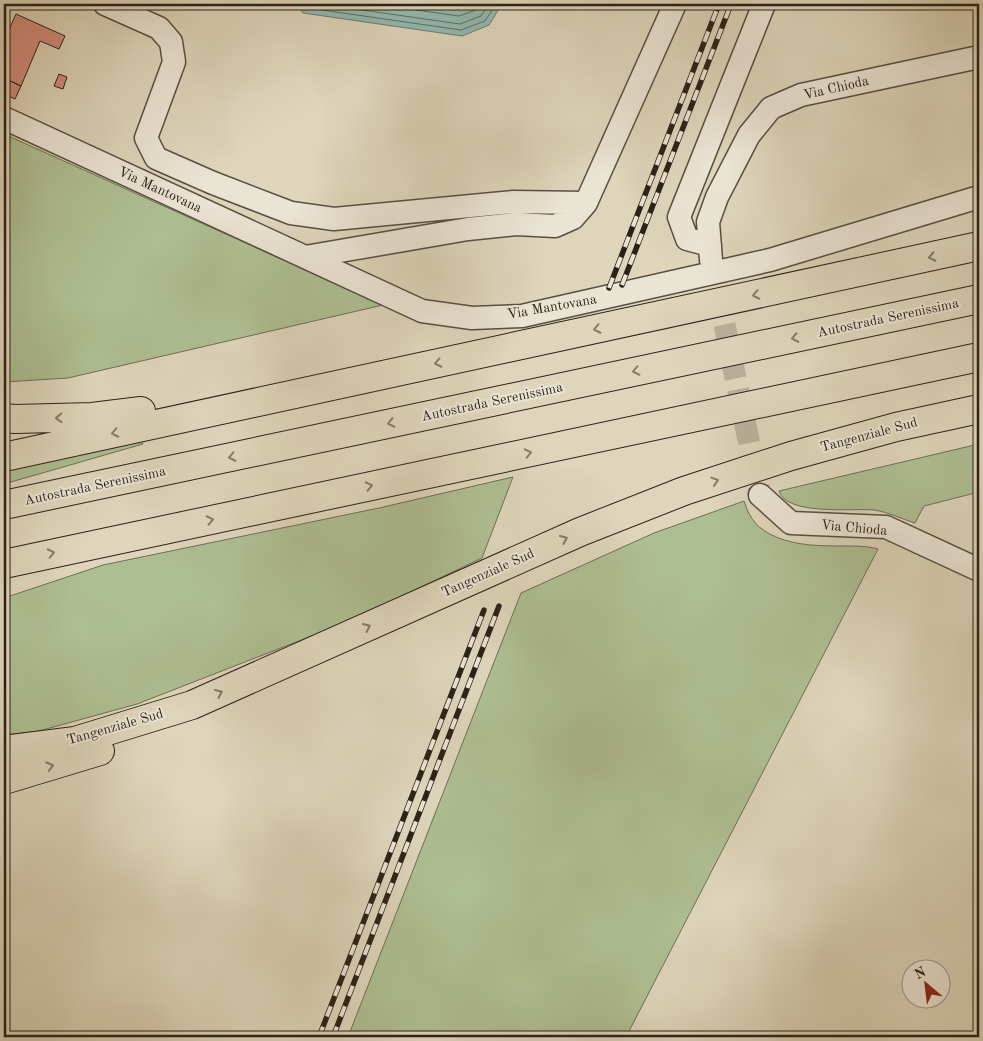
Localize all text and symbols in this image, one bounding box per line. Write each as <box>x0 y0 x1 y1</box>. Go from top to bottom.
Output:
street label: Via Chioda <box>802 74 870 102</box>
street label: Via Mantovana <box>116 165 204 216</box>
one-way arrow <box>927 251 936 262</box>
one-way arrow <box>751 289 760 300</box>
street label: Via Mantovana <box>506 292 598 322</box>
street label: Autostrada Serenissima <box>816 296 960 340</box>
one-way arrow <box>592 323 601 334</box>
one-way arrow <box>790 332 799 343</box>
one-way arrow <box>433 357 442 368</box>
one-way arrow <box>631 366 640 376</box>
street label: Autostrada Serenissima <box>420 380 564 424</box>
one-way arrow <box>55 413 63 423</box>
street label: Tangenziale Sud <box>819 415 919 455</box>
one-way arrow <box>387 417 395 428</box>
one-way arrow <box>110 427 119 438</box>
one-way arrow <box>524 448 533 458</box>
one-way arrow <box>228 451 237 462</box>
street label: Autostrada Serenissima <box>23 464 167 508</box>
one-way arrow <box>710 476 719 486</box>
one-way arrow <box>365 481 374 492</box>
one-way arrow <box>206 515 215 526</box>
street label: Via Chioda <box>820 518 888 538</box>
one-way arrow <box>559 535 568 546</box>
street label: Tangenziale Sud <box>440 546 536 600</box>
one-way arrow <box>47 549 56 559</box>
one-way arrow <box>362 623 371 633</box>
one-way arrow <box>214 689 223 700</box>
street label: Tangenziale Sud <box>65 707 165 747</box>
one-way arrow <box>46 762 54 772</box>
north arrow <box>900 958 950 1008</box>
text: N <box>912 965 929 982</box>

